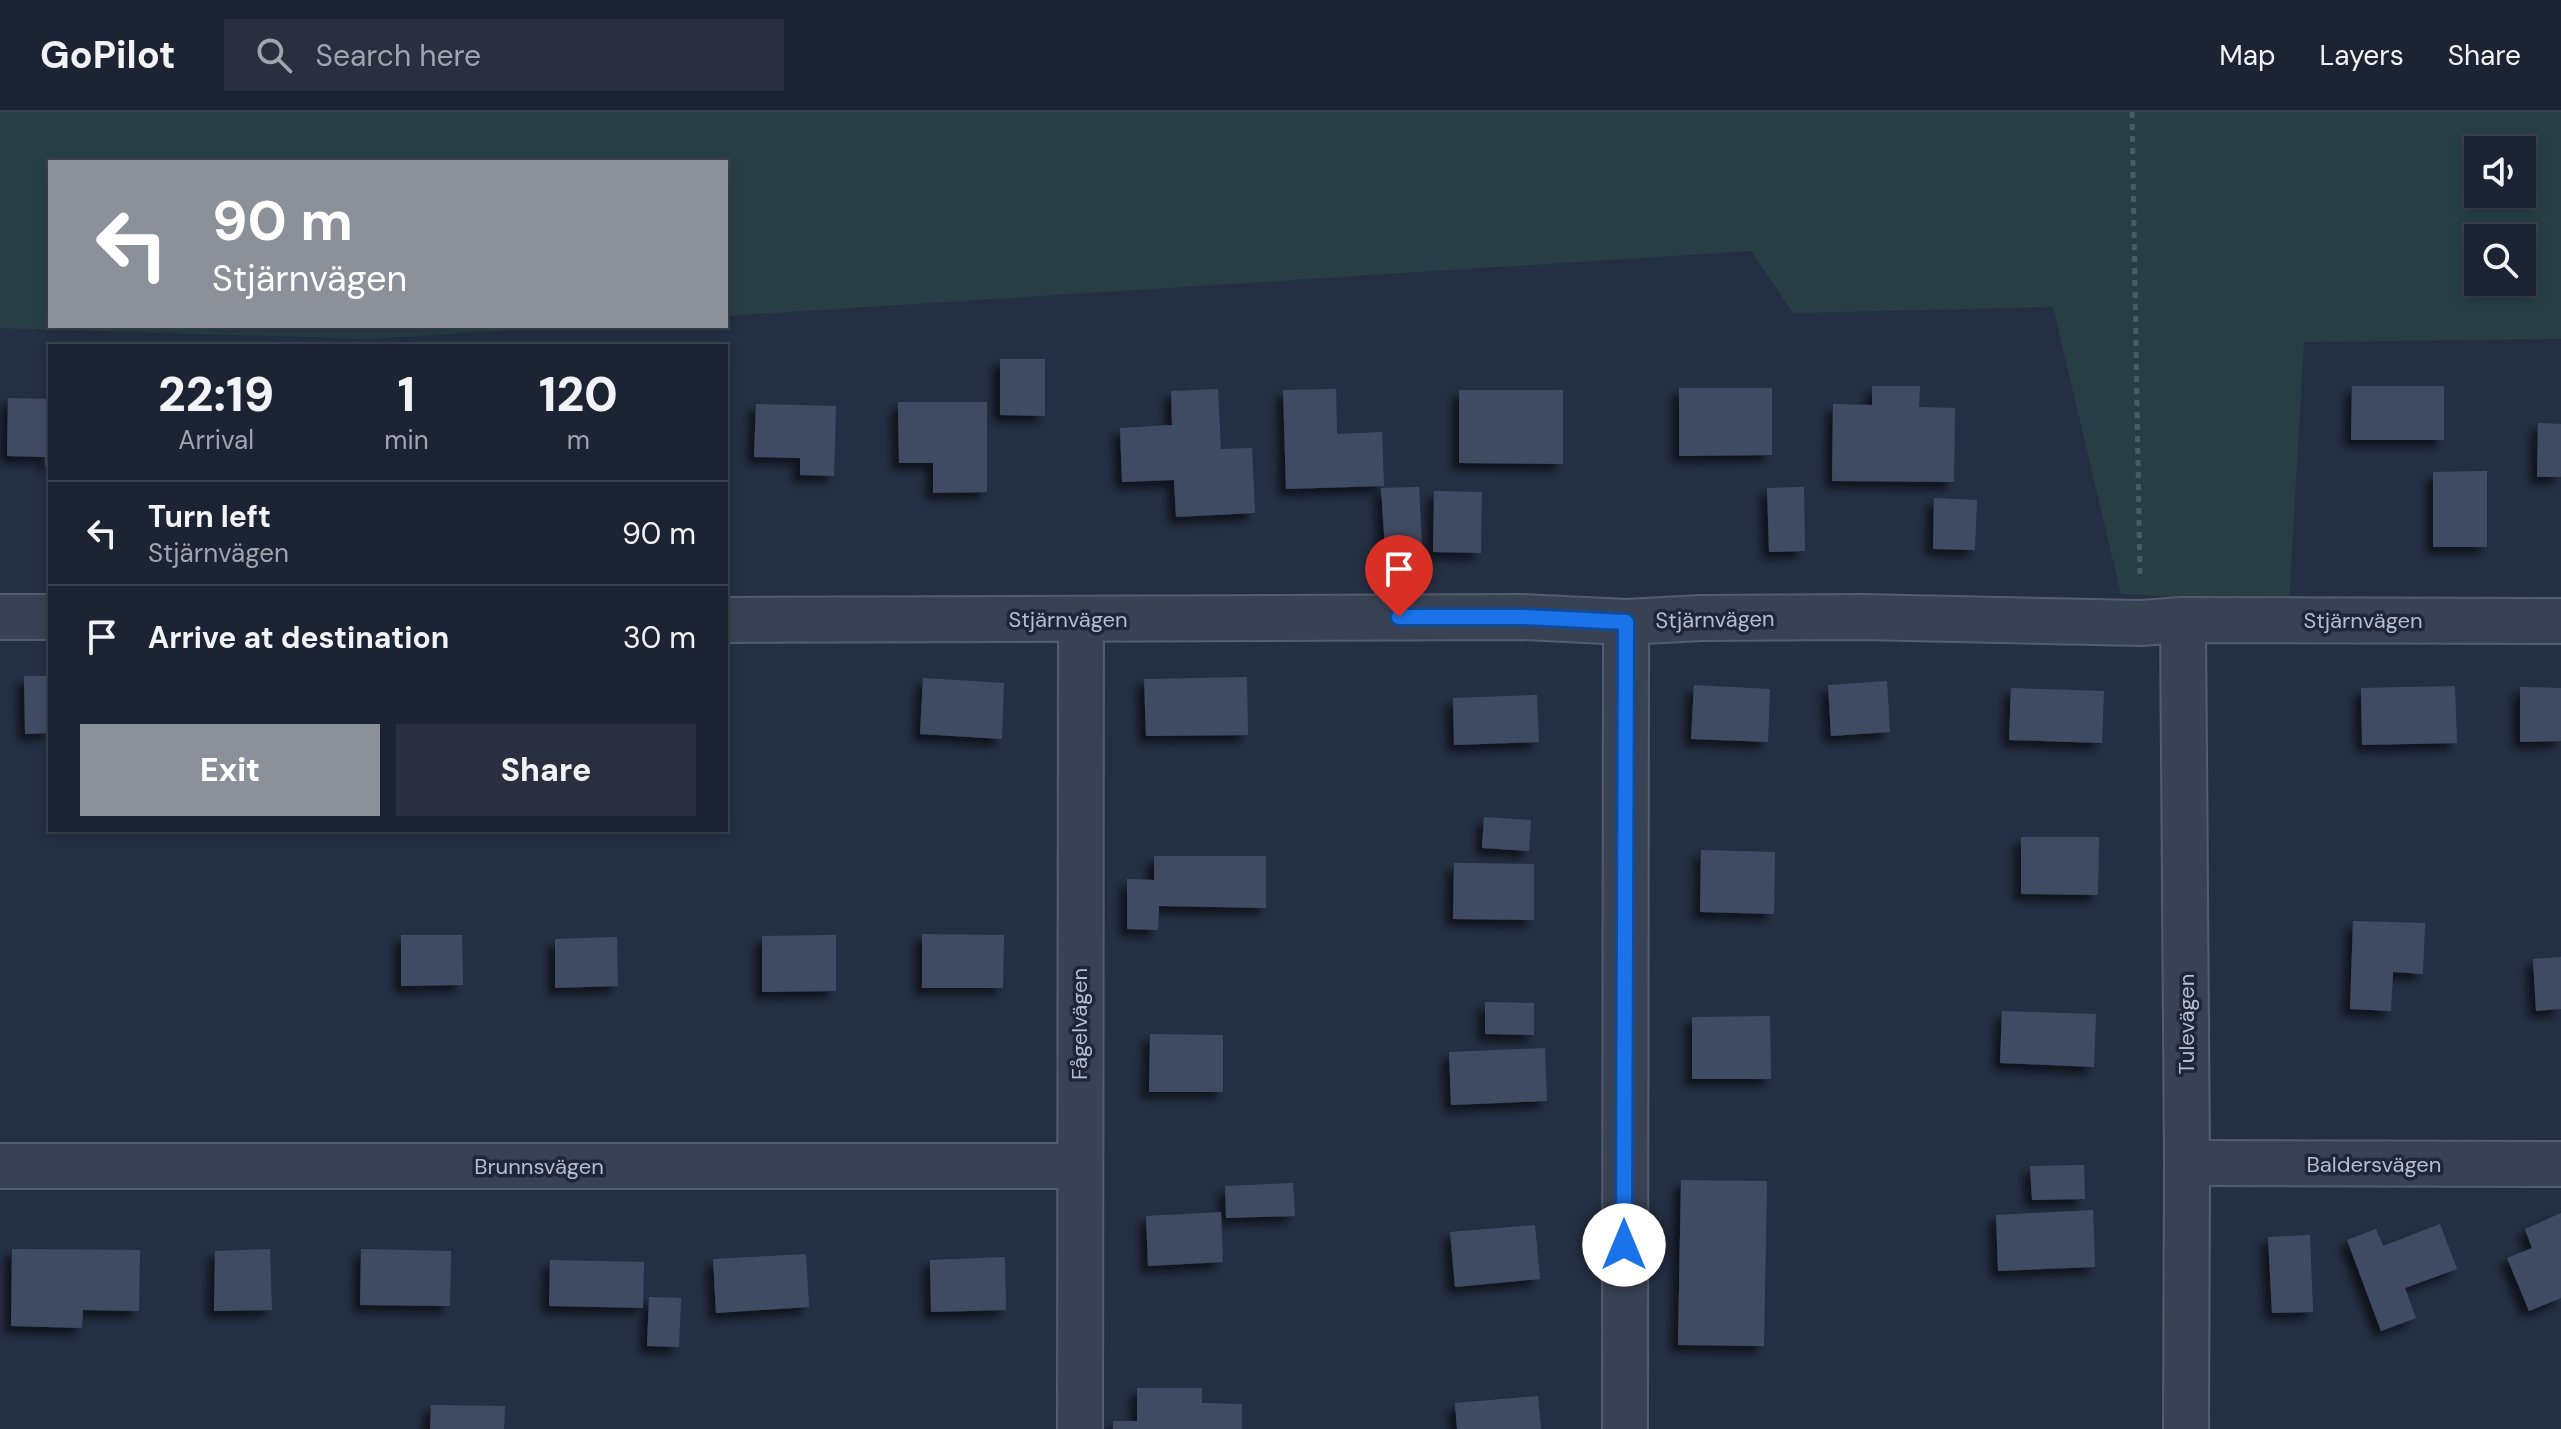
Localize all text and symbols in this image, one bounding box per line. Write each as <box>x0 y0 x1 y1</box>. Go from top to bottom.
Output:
search box <box>224 19 784 91</box>
text: GoPilot <box>40 30 176 80</box>
icon: search <box>252 33 296 77</box>
text: Search here <box>316 36 481 75</box>
text: Map <box>2219 37 2276 74</box>
text: Layers <box>2320 37 2404 74</box>
text: Share <box>2448 37 2521 74</box>
map controls <box>2464 136 2536 296</box>
button: sound <box>2464 136 2536 208</box>
text: 90 m <box>212 184 353 257</box>
icon: left <box>80 192 184 296</box>
button: search <box>2464 224 2536 296</box>
text: Stjärnvägen <box>212 255 407 302</box>
text: 22:19 <box>158 363 274 426</box>
text: 1 <box>398 363 415 426</box>
text: 120 <box>539 363 618 426</box>
text: Arrival <box>178 423 254 457</box>
text: min <box>384 423 429 457</box>
text: m <box>567 423 590 457</box>
text: Turn left <box>148 497 271 536</box>
icon: left <box>80 511 124 555</box>
text: 90 m <box>622 514 696 553</box>
pin <box>1365 535 1433 617</box>
text: Stjärnvägen <box>148 536 289 570</box>
icon: arrive <box>1377 547 1421 591</box>
street label: Stjärnvägen <box>1655 604 1775 635</box>
street label: Stjärnvägen <box>1008 605 1128 634</box>
street label: Stjärnvägen <box>2303 606 2423 635</box>
icon: arrive <box>80 615 124 659</box>
text: Arrive at destination <box>148 618 449 657</box>
text: 30 m <box>623 618 696 657</box>
button: Exit <box>80 724 380 816</box>
button: Share <box>396 724 696 816</box>
street label: Fågelvägen <box>1065 968 1094 1080</box>
street label: Tulevägen <box>2172 974 2201 1074</box>
street label: Baldersvägen <box>2307 1150 2442 1179</box>
street label: Brunnsvägen <box>474 1152 604 1181</box>
position arrow <box>1582 1203 1666 1287</box>

